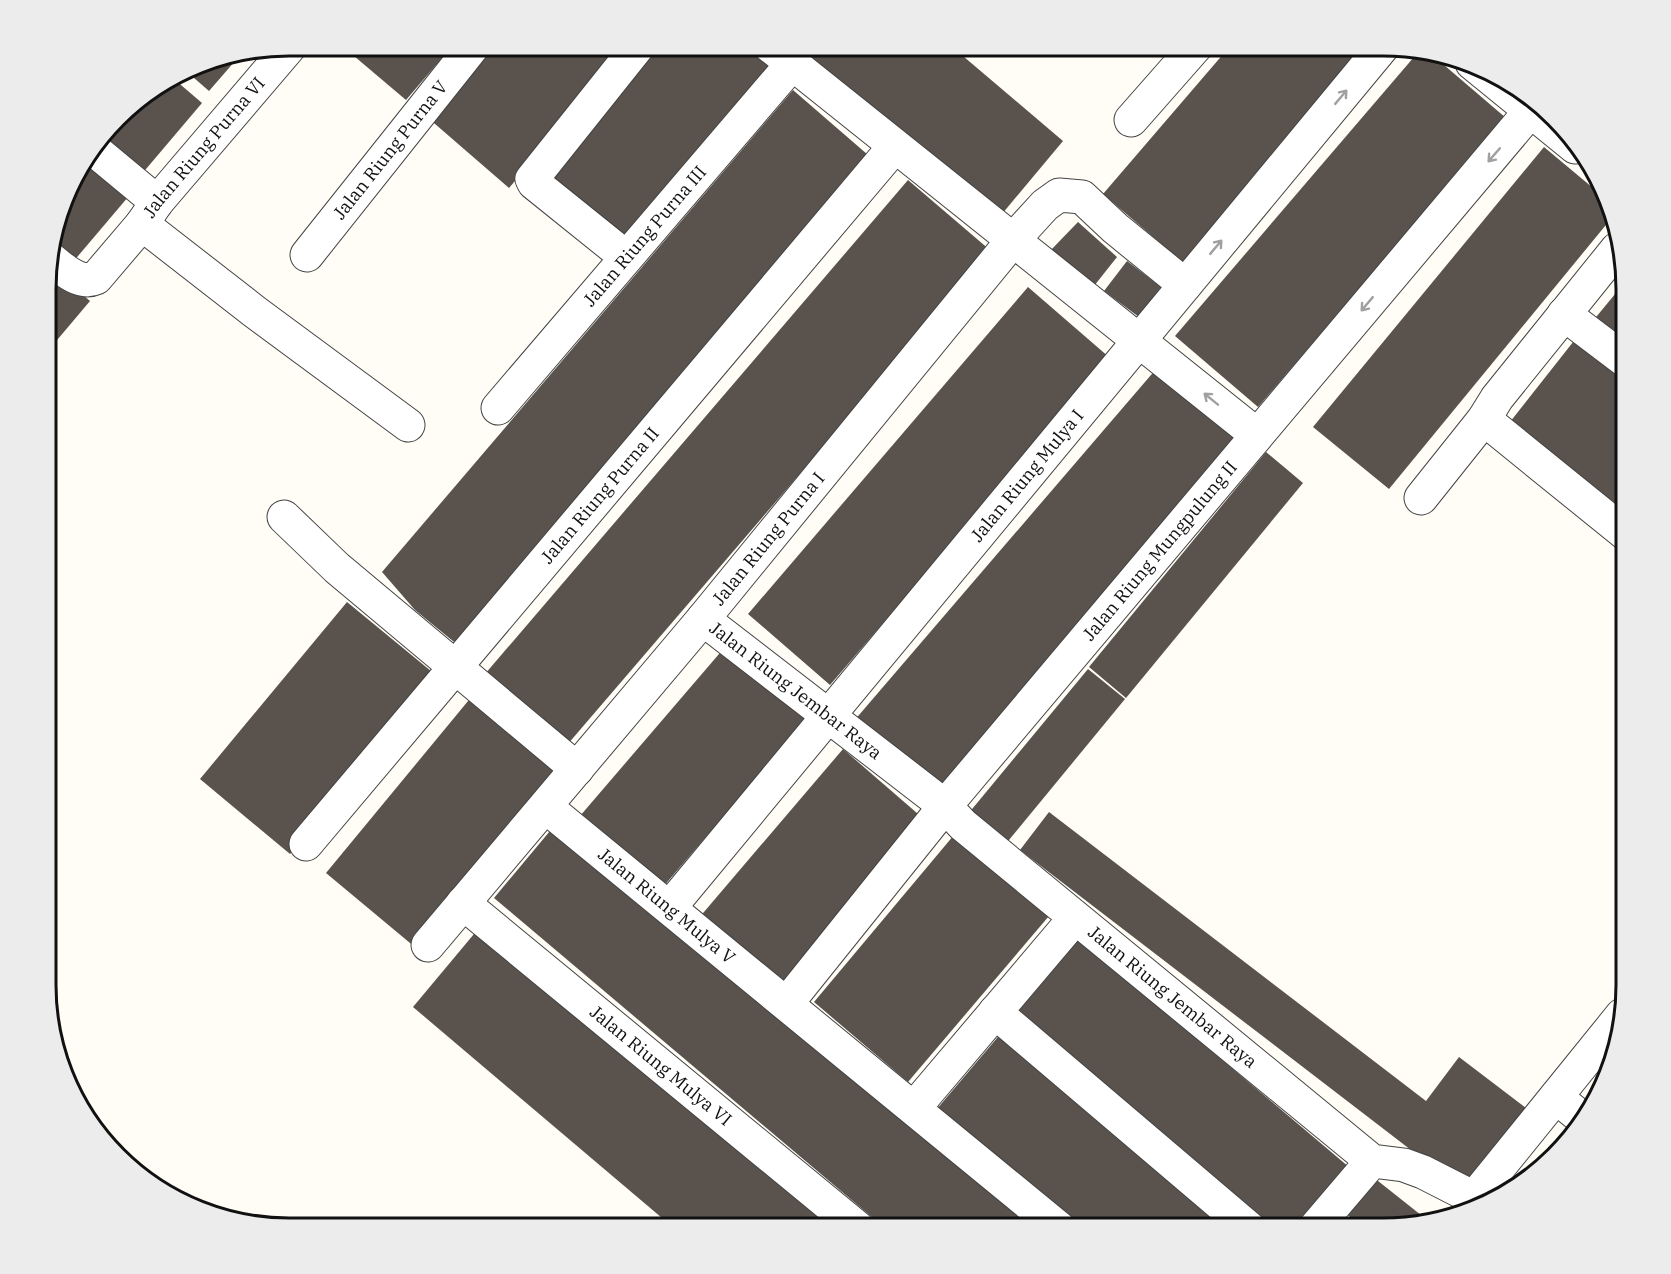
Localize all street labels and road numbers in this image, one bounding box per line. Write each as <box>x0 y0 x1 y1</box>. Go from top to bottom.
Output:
street label: Jalan Riung Purna VI <box>138 72 270 222</box>
street label: Jalan Riung Purna V <box>328 76 452 224</box>
street label: Jalan Riung Purna III <box>578 161 711 311</box>
street label: Jalan Riung Mulya I <box>965 404 1088 546</box>
street label: Jalan Riung Purna II <box>536 422 664 568</box>
street label: Jalan Riung Mungpulung II <box>1077 456 1242 645</box>
street label: Jalan Riung Purna I <box>707 467 829 610</box>
street label: Jalan Riung Jembar Raya <box>705 616 887 764</box>
street label: Jalan Riung Mulya V <box>594 842 740 969</box>
street label: Jalan Riung Jembar Raya <box>1083 920 1262 1073</box>
street label: Jalan Riung Mulya VI <box>585 1000 737 1131</box>

